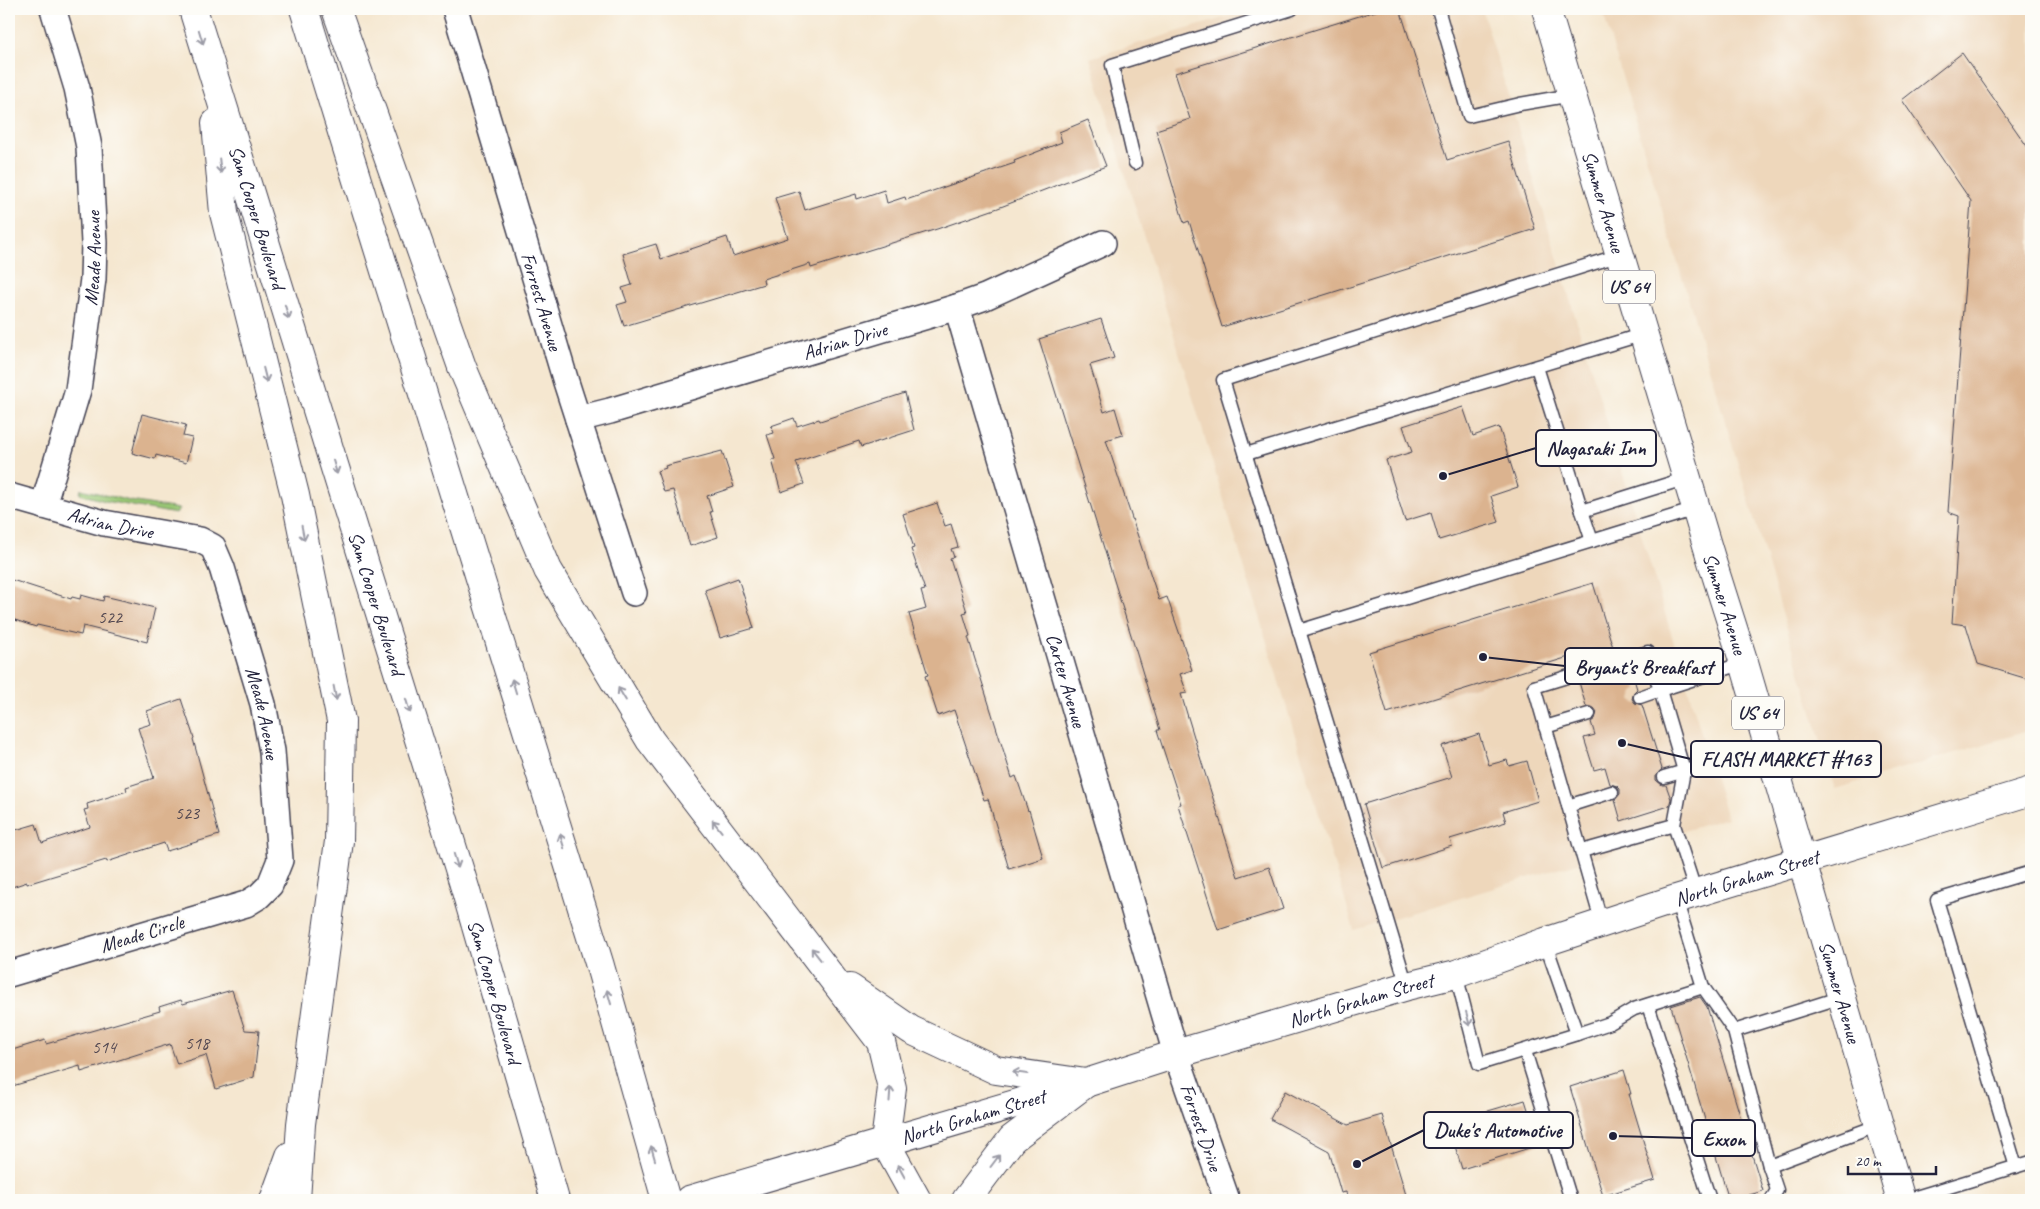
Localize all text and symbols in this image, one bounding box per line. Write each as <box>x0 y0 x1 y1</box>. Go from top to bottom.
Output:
one-way arrow <box>197 28 207 44</box>
street label: Sam Cooper Boulevard <box>224 143 292 295</box>
street label: Summer Avenue <box>1577 148 1631 257</box>
one-way arrow <box>215 157 225 173</box>
street label: Meade Avenue <box>77 209 107 307</box>
street label: Forrest Avenue <box>516 249 569 355</box>
road number: US 64 <box>1603 270 1655 304</box>
one-way arrow <box>282 304 292 320</box>
street label: Adrian Drive <box>800 316 891 365</box>
one-way arrow <box>261 367 270 383</box>
callout: Nagasaki Inn <box>1536 430 1656 466</box>
text: Nagasaki Inn <box>1546 435 1646 461</box>
one-way arrow <box>330 459 340 475</box>
street label: Adrian Drive <box>65 501 156 544</box>
one-way arrow <box>298 525 308 541</box>
street label: Sam Cooper Boulevard <box>343 528 412 681</box>
street label: Summer Avenue <box>1698 550 1753 659</box>
house number: 522 <box>98 606 124 628</box>
street label: Carter Avenue <box>1041 630 1092 732</box>
callout: Bryant's Breakfast <box>1565 648 1723 684</box>
text: Bryant's Breakfast <box>1575 654 1716 681</box>
street label: Meade Avenue <box>240 664 285 762</box>
one-way arrow <box>508 678 518 694</box>
one-way arrow <box>331 684 340 700</box>
one-way arrow <box>617 687 627 701</box>
road number: US 64 <box>1732 696 1784 730</box>
one-way arrow <box>404 698 414 714</box>
callout: FLASH MARKET #163 <box>1691 741 1881 777</box>
text: FLASH MARKET #163 <box>1701 746 1873 772</box>
house number: 523 <box>175 802 201 824</box>
one-way arrow <box>711 820 722 833</box>
one-way arrow <box>556 834 566 850</box>
street label: North Graham Street <box>1672 843 1825 911</box>
one-way arrow <box>452 853 462 869</box>
street label: Meade Circle <box>97 909 188 959</box>
street label: Sam Cooper Boulevard <box>462 917 528 1070</box>
street label: Summer Avenue <box>1813 938 1867 1047</box>
one-way arrow <box>810 948 821 961</box>
street label: North Graham Street <box>1286 967 1439 1033</box>
one-way arrow <box>604 989 613 1005</box>
one-way arrow <box>1463 1010 1473 1026</box>
house number: 518 <box>185 1032 211 1054</box>
house number: 514 <box>92 1036 118 1058</box>
one-way arrow <box>1012 1068 1028 1078</box>
street label: Forrest Drive <box>1175 1080 1229 1176</box>
street label: North Graham Street <box>898 1082 1051 1149</box>
one-way arrow <box>886 1086 895 1102</box>
callout: Duke's Automotive <box>1424 1112 1573 1148</box>
text: Duke's Automotive <box>1434 1117 1564 1143</box>
callout: Exxon <box>1692 1120 1755 1156</box>
text: Exxon <box>1702 1126 1747 1152</box>
scale bar <box>1848 1144 1935 1176</box>
one-way arrow <box>647 1146 657 1162</box>
text: 20 m <box>1855 1152 1882 1171</box>
one-way arrow <box>990 1155 1001 1168</box>
one-way arrow <box>896 1164 906 1179</box>

